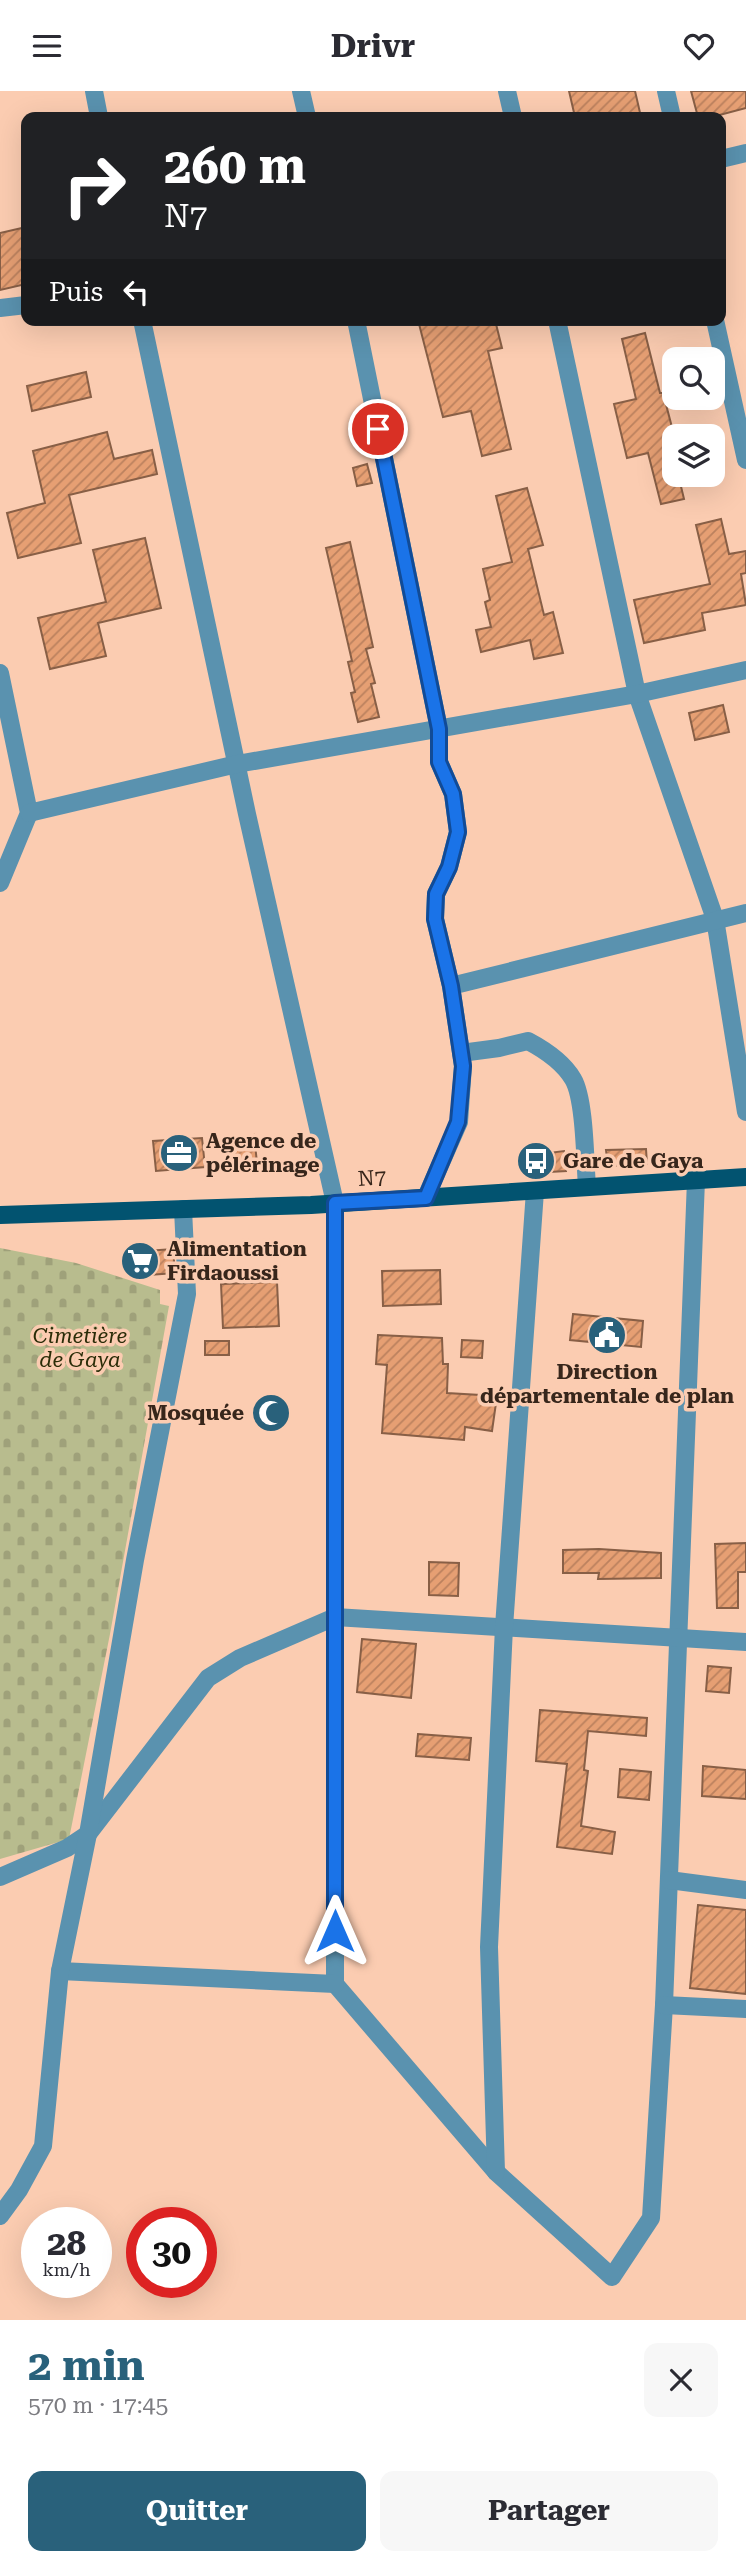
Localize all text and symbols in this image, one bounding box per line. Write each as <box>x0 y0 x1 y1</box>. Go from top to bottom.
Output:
icon: menu <box>28 27 66 65</box>
text: Drivr <box>331 27 415 65</box>
icon: heart <box>680 27 718 65</box>
text: 260 m <box>164 138 306 195</box>
icon: right <box>49 140 140 231</box>
text: N7 <box>164 197 208 235</box>
icon: left <box>117 273 155 311</box>
text: Puis <box>49 277 103 307</box>
map controls <box>662 347 725 487</box>
button: search <box>662 347 725 410</box>
pin <box>348 399 408 459</box>
icon: arrive <box>359 410 397 448</box>
button: layers <box>662 424 725 487</box>
place label: Agence de pélérinage <box>206 1129 320 1177</box>
office icon: Agence de pélérinage <box>158 1132 200 1174</box>
bus stop icon: Gare de Gaya <box>515 1140 557 1182</box>
place label: Gare de Gaya <box>563 1149 704 1173</box>
street label: N7 <box>357 1165 387 1191</box>
place label: Alimentation Firdaoussi <box>167 1237 307 1285</box>
supermarket icon: Alimentation Firdaoussi <box>119 1240 161 1282</box>
public building icon: Direction départementale de plan <box>586 1314 628 1356</box>
park label: Cimetière de Gaya <box>33 1324 127 1372</box>
place label: Direction départementale de plan <box>480 1360 734 1408</box>
mosque icon: Mosquée <box>250 1392 292 1434</box>
place label: Mosquée <box>147 1401 244 1425</box>
position arrow <box>298 1894 372 1968</box>
speed limit sign: 30 <box>126 2207 217 2298</box>
text: 28 <box>47 2223 86 2264</box>
text: km/h <box>42 2259 91 2280</box>
text: 2 min <box>28 2341 145 2390</box>
button: close <box>644 2343 718 2417</box>
text: 570 m · 17:45 <box>28 2392 168 2419</box>
button: Quitter <box>28 2471 366 2551</box>
button: Partager <box>380 2471 718 2551</box>

